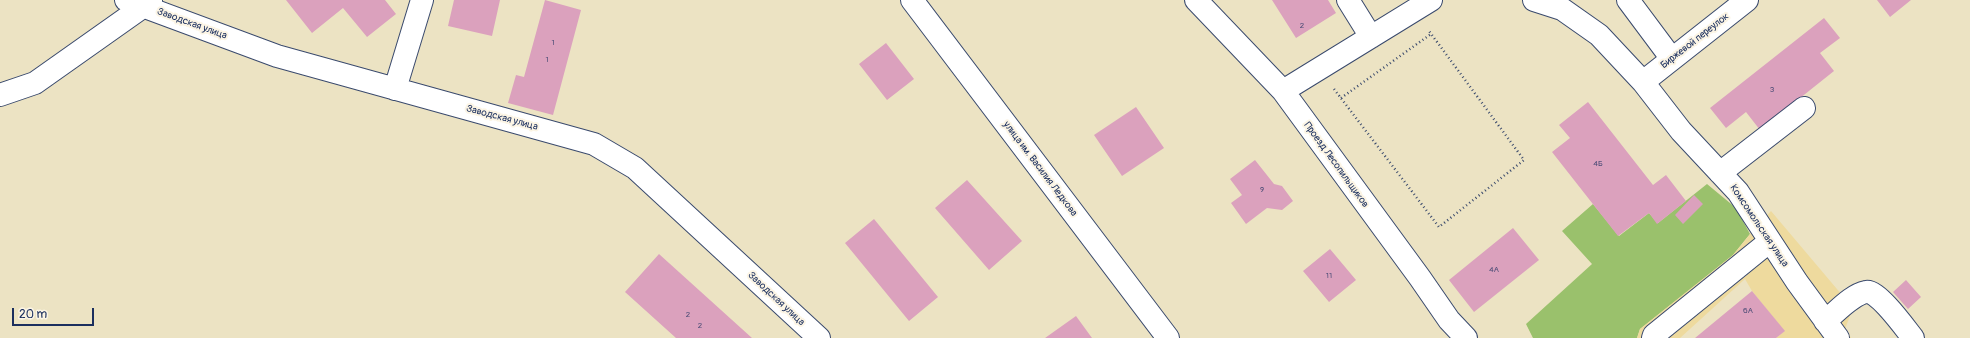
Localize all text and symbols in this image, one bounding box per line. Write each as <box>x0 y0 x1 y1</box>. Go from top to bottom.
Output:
street label: Заводская улица <box>155 6 229 42</box>
street label: Биржевой переулок <box>1658 11 1732 71</box>
house number: 2 <box>1300 21 1304 31</box>
house number: 1 <box>551 38 555 48</box>
house number: 1 <box>545 55 549 65</box>
house number: 3 <box>1770 85 1774 95</box>
street label: Заводская улица <box>465 103 539 133</box>
street label: улица им. Василия Ледкова <box>1000 119 1080 219</box>
street label: Проезд Лесопильщиков <box>1301 120 1371 210</box>
house number: 4Б <box>1593 159 1603 169</box>
street label: Комсомольская улица <box>1727 183 1791 269</box>
house number: 9 <box>1260 185 1264 195</box>
house number: 4А <box>1489 265 1499 275</box>
street label: Заводская улица <box>745 270 807 328</box>
house number: 11 <box>1326 271 1332 281</box>
scale bar <box>14 300 96 326</box>
house number: 6А <box>1743 306 1753 316</box>
text: 20 m <box>19 307 47 322</box>
house number: 2 <box>686 310 690 320</box>
house number: 2 <box>698 321 702 331</box>

